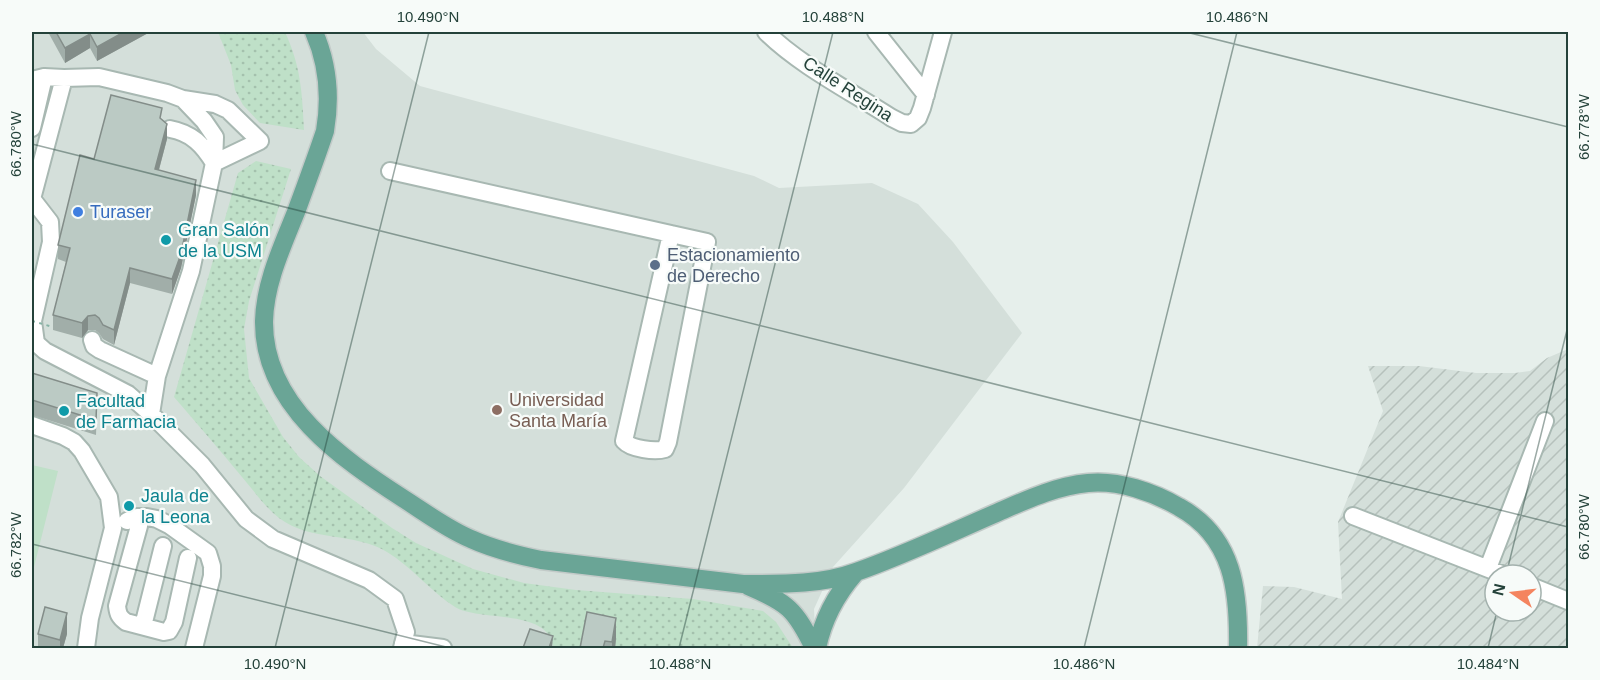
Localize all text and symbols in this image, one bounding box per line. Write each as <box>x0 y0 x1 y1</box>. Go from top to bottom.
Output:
text: 10.490°N <box>397 8 459 25</box>
text: 10.488°N <box>802 8 864 25</box>
text: 10.486°N <box>1206 8 1268 25</box>
street label: Calle Regina <box>799 53 897 126</box>
text: 66.778°W <box>1575 93 1592 160</box>
text: 66.780°W <box>7 110 24 177</box>
place label: Turaser <box>90 202 151 222</box>
marker: Turaser <box>71 205 85 219</box>
place label: Gran Salón de la USM <box>178 220 269 261</box>
marker: Gran Salón de la USM <box>159 233 173 247</box>
place label: Estacionamiento de Derecho <box>667 245 800 286</box>
marker: Estacionamiento de Derecho <box>648 258 662 272</box>
place label: Universidad Santa María <box>509 390 608 431</box>
place label: Facultad de Farmacia <box>76 391 177 432</box>
marker: Universidad Santa María <box>490 403 504 417</box>
marker: Facultad de Farmacia <box>57 404 71 418</box>
place label: Jaula de la Leona <box>141 486 211 527</box>
text: 66.780°W <box>1575 493 1592 560</box>
marker: Jaula de la Leona <box>122 499 136 513</box>
text: 66.782°W <box>7 511 24 578</box>
north arrow <box>1483 563 1543 623</box>
text: N <box>1489 582 1509 597</box>
text: 10.490°N <box>244 655 306 672</box>
text: 10.488°N <box>649 655 711 672</box>
text: 10.486°N <box>1053 655 1115 672</box>
text: 10.484°N <box>1457 655 1519 672</box>

